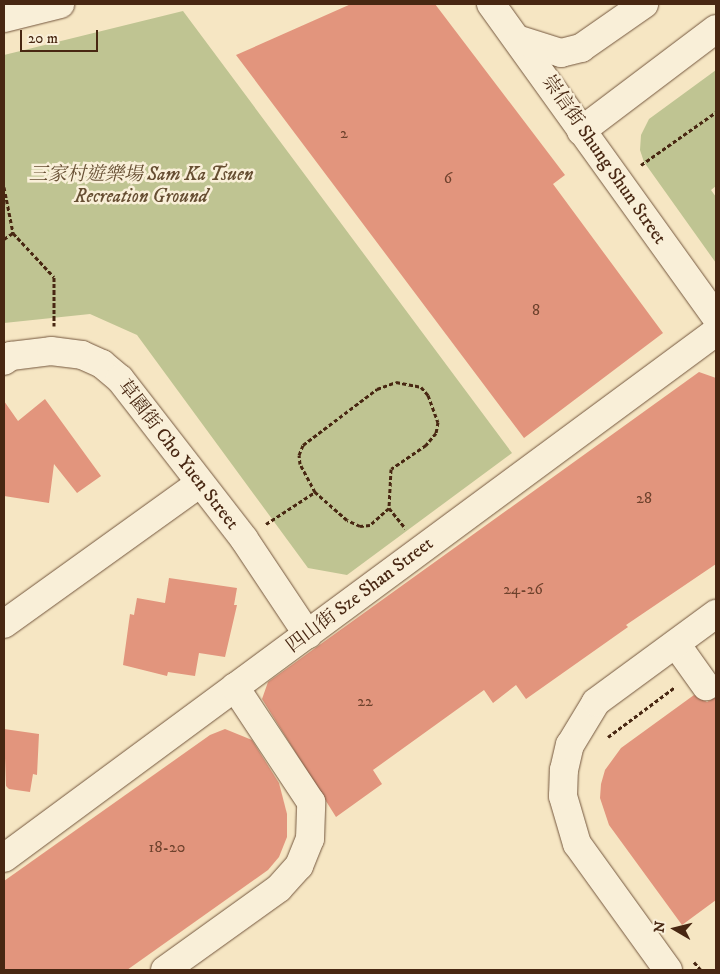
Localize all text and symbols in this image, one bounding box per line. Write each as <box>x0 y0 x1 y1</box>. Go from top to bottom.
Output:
scale bar <box>22 20 100 52</box>
text: 20 m <box>28 29 58 48</box>
street label: 崇信街 Shung Shun Street <box>537 71 671 249</box>
house number: 2 <box>340 123 348 143</box>
park label: 三家村遊樂場 Sam Ka Tsuen Recreation Ground <box>29 164 253 208</box>
house number: 6 <box>444 168 452 188</box>
house number: 8 <box>532 300 540 320</box>
street label: 草園街 Cho Yuen Street <box>112 376 244 534</box>
house number: 28 <box>636 488 652 508</box>
street label: 四山街 Sze Shan Street <box>282 532 438 658</box>
house number: 24-26 <box>503 579 543 599</box>
house number: 22 <box>357 691 373 711</box>
house number: 18-20 <box>149 837 185 857</box>
north arrow <box>650 904 700 954</box>
text: N <box>650 920 670 934</box>

